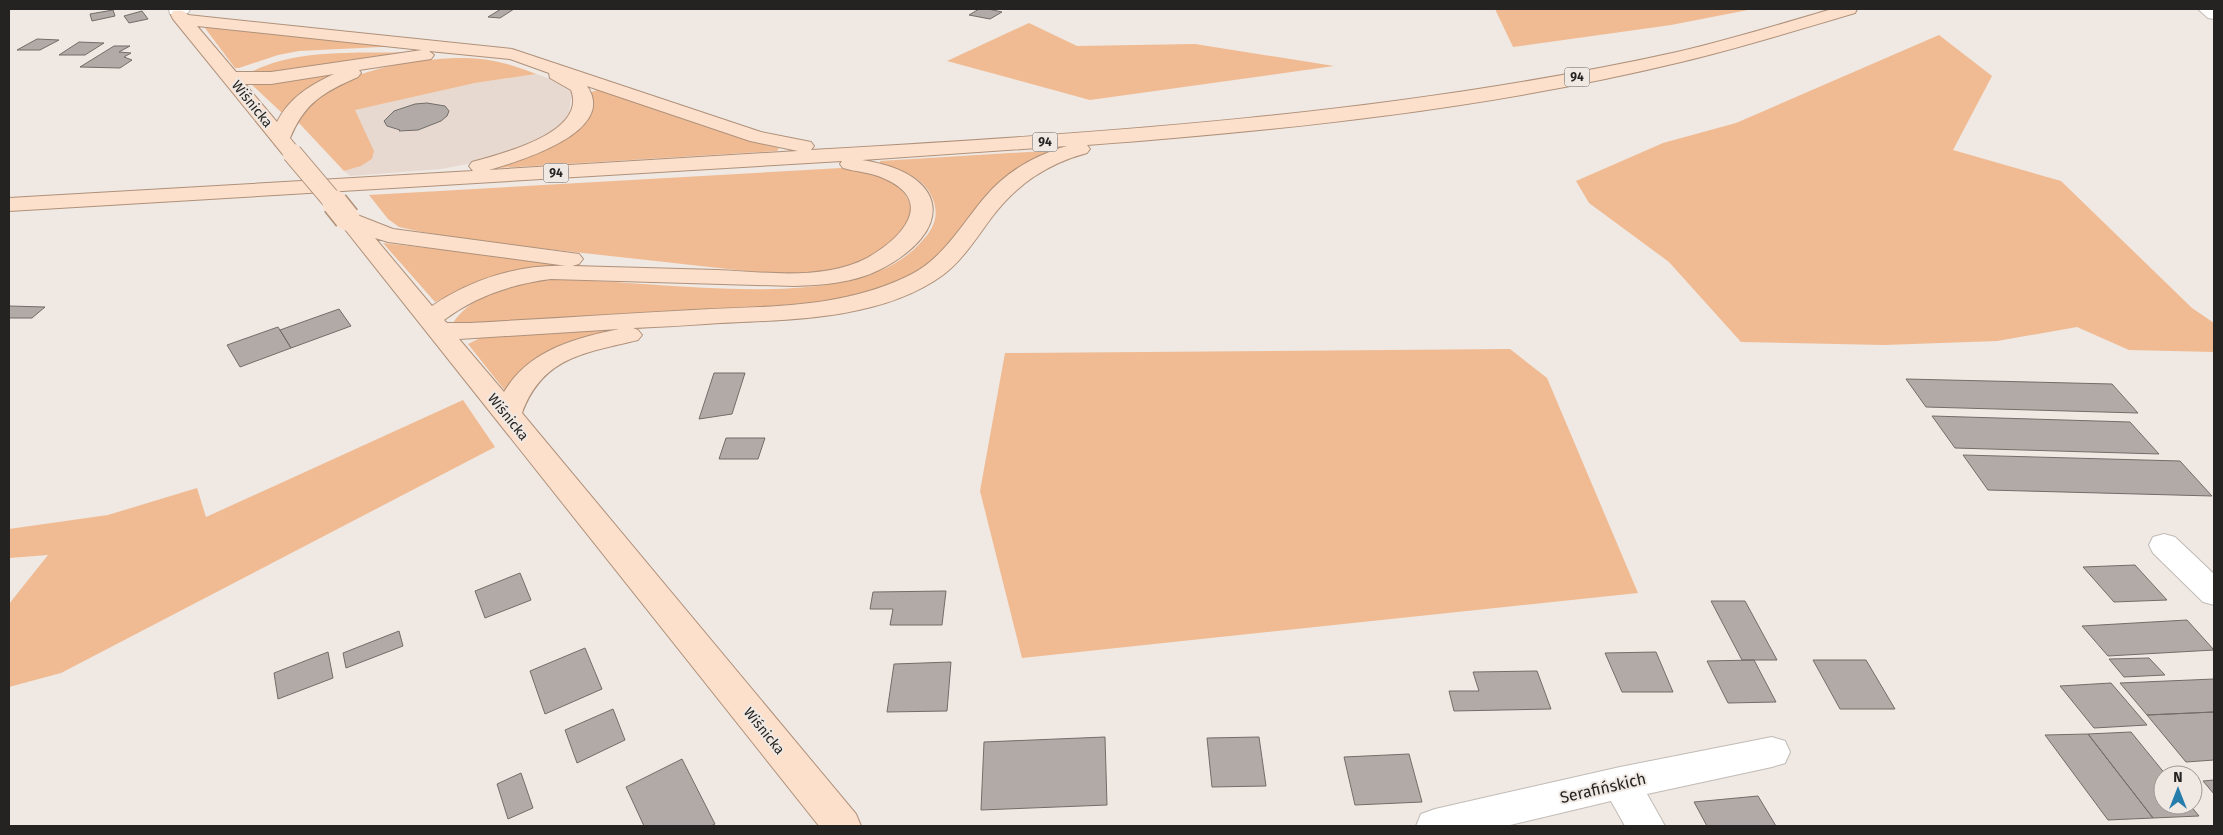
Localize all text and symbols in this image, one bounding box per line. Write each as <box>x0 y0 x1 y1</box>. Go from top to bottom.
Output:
road number: 94 <box>1564 68 1590 86</box>
street label: Wiśnicka <box>228 77 276 131</box>
road number: 94 <box>1032 132 1058 152</box>
road number: 94 <box>544 164 568 182</box>
street label: Wiśnicka <box>484 390 532 444</box>
street label: Wiśnicka <box>740 704 788 758</box>
north arrow <box>2153 765 2203 815</box>
street label: Serafińskich <box>1558 769 1648 807</box>
text: N <box>2173 769 2183 786</box>

